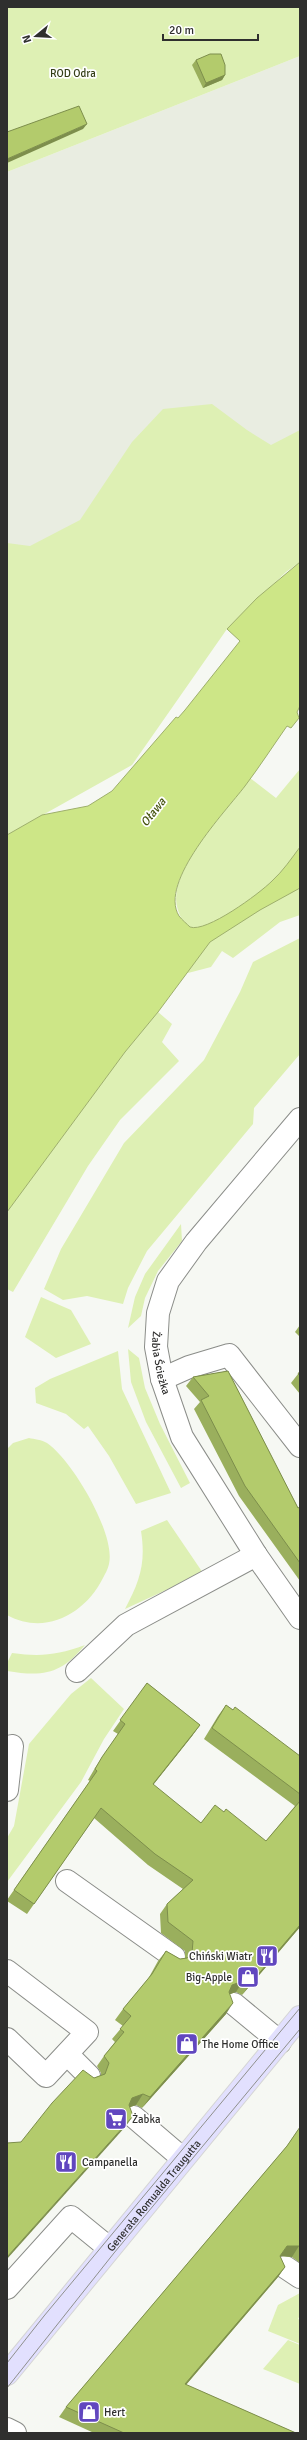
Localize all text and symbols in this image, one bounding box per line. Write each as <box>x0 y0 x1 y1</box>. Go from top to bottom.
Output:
north arrow <box>16 16 56 56</box>
scale bar <box>163 16 258 42</box>
text: 20 m <box>169 23 194 38</box>
text: N <box>20 33 34 45</box>
park label: ROD Odra <box>50 67 96 80</box>
water label: Oława <box>137 794 170 830</box>
street label: Żabia Ścieżka <box>149 1331 173 1397</box>
restaurant icon: Chiński Wiatr <box>254 1943 280 1969</box>
place label: Chiński Wiatr <box>189 1950 252 1963</box>
shop icon: Big-Apple <box>235 1964 261 1990</box>
place label: Big-Apple <box>186 1971 232 1984</box>
shop icon: The Home Office <box>174 2031 200 2057</box>
place label: The Home Office <box>202 2038 279 2051</box>
supermarket icon: Żabka <box>103 2106 129 2132</box>
place label: Żabka <box>132 2112 161 2126</box>
street label: Generała Romualda Traugutta <box>104 2137 204 2254</box>
restaurant icon: Campanella <box>53 2149 79 2175</box>
place label: Campanella <box>82 2156 138 2169</box>
shop icon: Hert <box>76 2399 102 2425</box>
place label: Hert <box>104 2406 125 2419</box>

